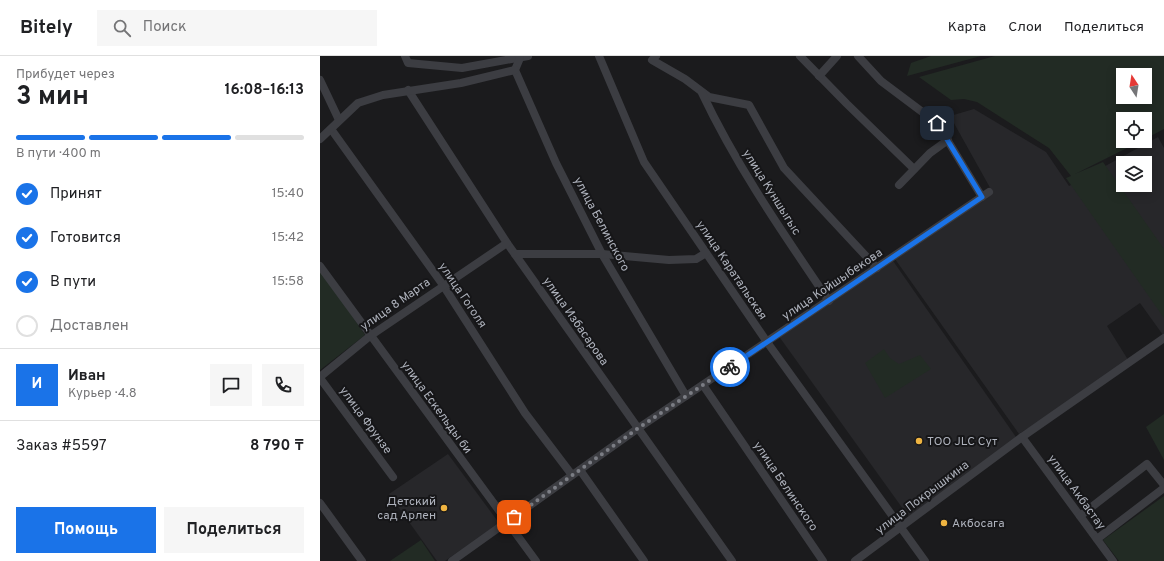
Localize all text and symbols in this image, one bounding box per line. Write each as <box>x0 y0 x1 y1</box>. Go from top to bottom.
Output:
search box <box>97 10 377 46</box>
text: Bitely <box>20 16 73 40</box>
icon: search <box>111 17 133 39</box>
text: Поиск <box>143 18 187 37</box>
text: Карта <box>948 19 986 36</box>
text: Слои <box>1008 19 1042 36</box>
text: Поделиться <box>1064 19 1144 36</box>
text: Прибудет через <box>16 67 115 83</box>
north arrow <box>1116 68 1152 104</box>
map controls <box>1116 68 1152 192</box>
text: 3 мин <box>16 81 89 114</box>
text: 16:08–16:13 <box>225 81 304 100</box>
pin <box>920 106 954 140</box>
icon: home <box>926 112 948 134</box>
button: locate <box>1116 112 1152 148</box>
text: В пути · 400 m <box>16 146 101 162</box>
street label: улица Куншыгыс <box>738 147 804 238</box>
button: layers <box>1116 156 1152 192</box>
street label: улица Белинского <box>569 174 633 275</box>
icon: check <box>16 183 38 205</box>
text: Принят <box>50 185 102 204</box>
text: 15:40 <box>272 186 304 202</box>
street label: улица Каратальская <box>692 218 770 323</box>
icon: check <box>16 227 38 249</box>
text: Готовится <box>50 229 121 248</box>
text: 15:42 <box>272 230 304 246</box>
street label: улица Койшыбекова <box>779 245 886 324</box>
street label: улица Гоголя <box>434 260 490 331</box>
icon: check <box>16 271 38 293</box>
text: В пути <box>50 273 96 292</box>
text: 15:58 <box>272 274 304 290</box>
street label: улица Избасарова <box>539 274 612 369</box>
street label: улица 8 Марта <box>357 275 434 335</box>
text: Доставлен <box>50 317 129 336</box>
courier <box>710 347 750 387</box>
icon: bike <box>719 356 741 378</box>
street label: улица Ескельды би <box>397 358 475 457</box>
button: chat <box>210 364 252 406</box>
button: phone <box>262 364 304 406</box>
text: Иван <box>68 367 106 386</box>
text: И <box>32 375 42 394</box>
street label: улица Фрунзе <box>335 384 395 458</box>
text: Курьер · 4.8 <box>68 386 137 402</box>
place label: ТОО JLC Сут <box>927 434 998 450</box>
marker: ТОО JLC Сут <box>914 436 924 446</box>
text: Заказ #5597 <box>16 437 107 456</box>
text: 8 790 ₸ <box>250 437 304 456</box>
street label: улица Белинского <box>749 439 821 535</box>
street label: улица Акбастау <box>1043 452 1109 533</box>
street label: улица Покрышкина <box>873 457 972 538</box>
place label: Детский сад Арлен <box>377 494 436 524</box>
pin <box>497 500 531 534</box>
marker: Детский сад Арлен <box>439 503 449 513</box>
icon: bag <box>503 506 525 528</box>
button: Помощь <box>16 507 156 553</box>
button: Поделиться <box>164 507 304 553</box>
place label: Акбосага <box>952 516 1005 532</box>
marker: Акбосага <box>939 518 949 528</box>

